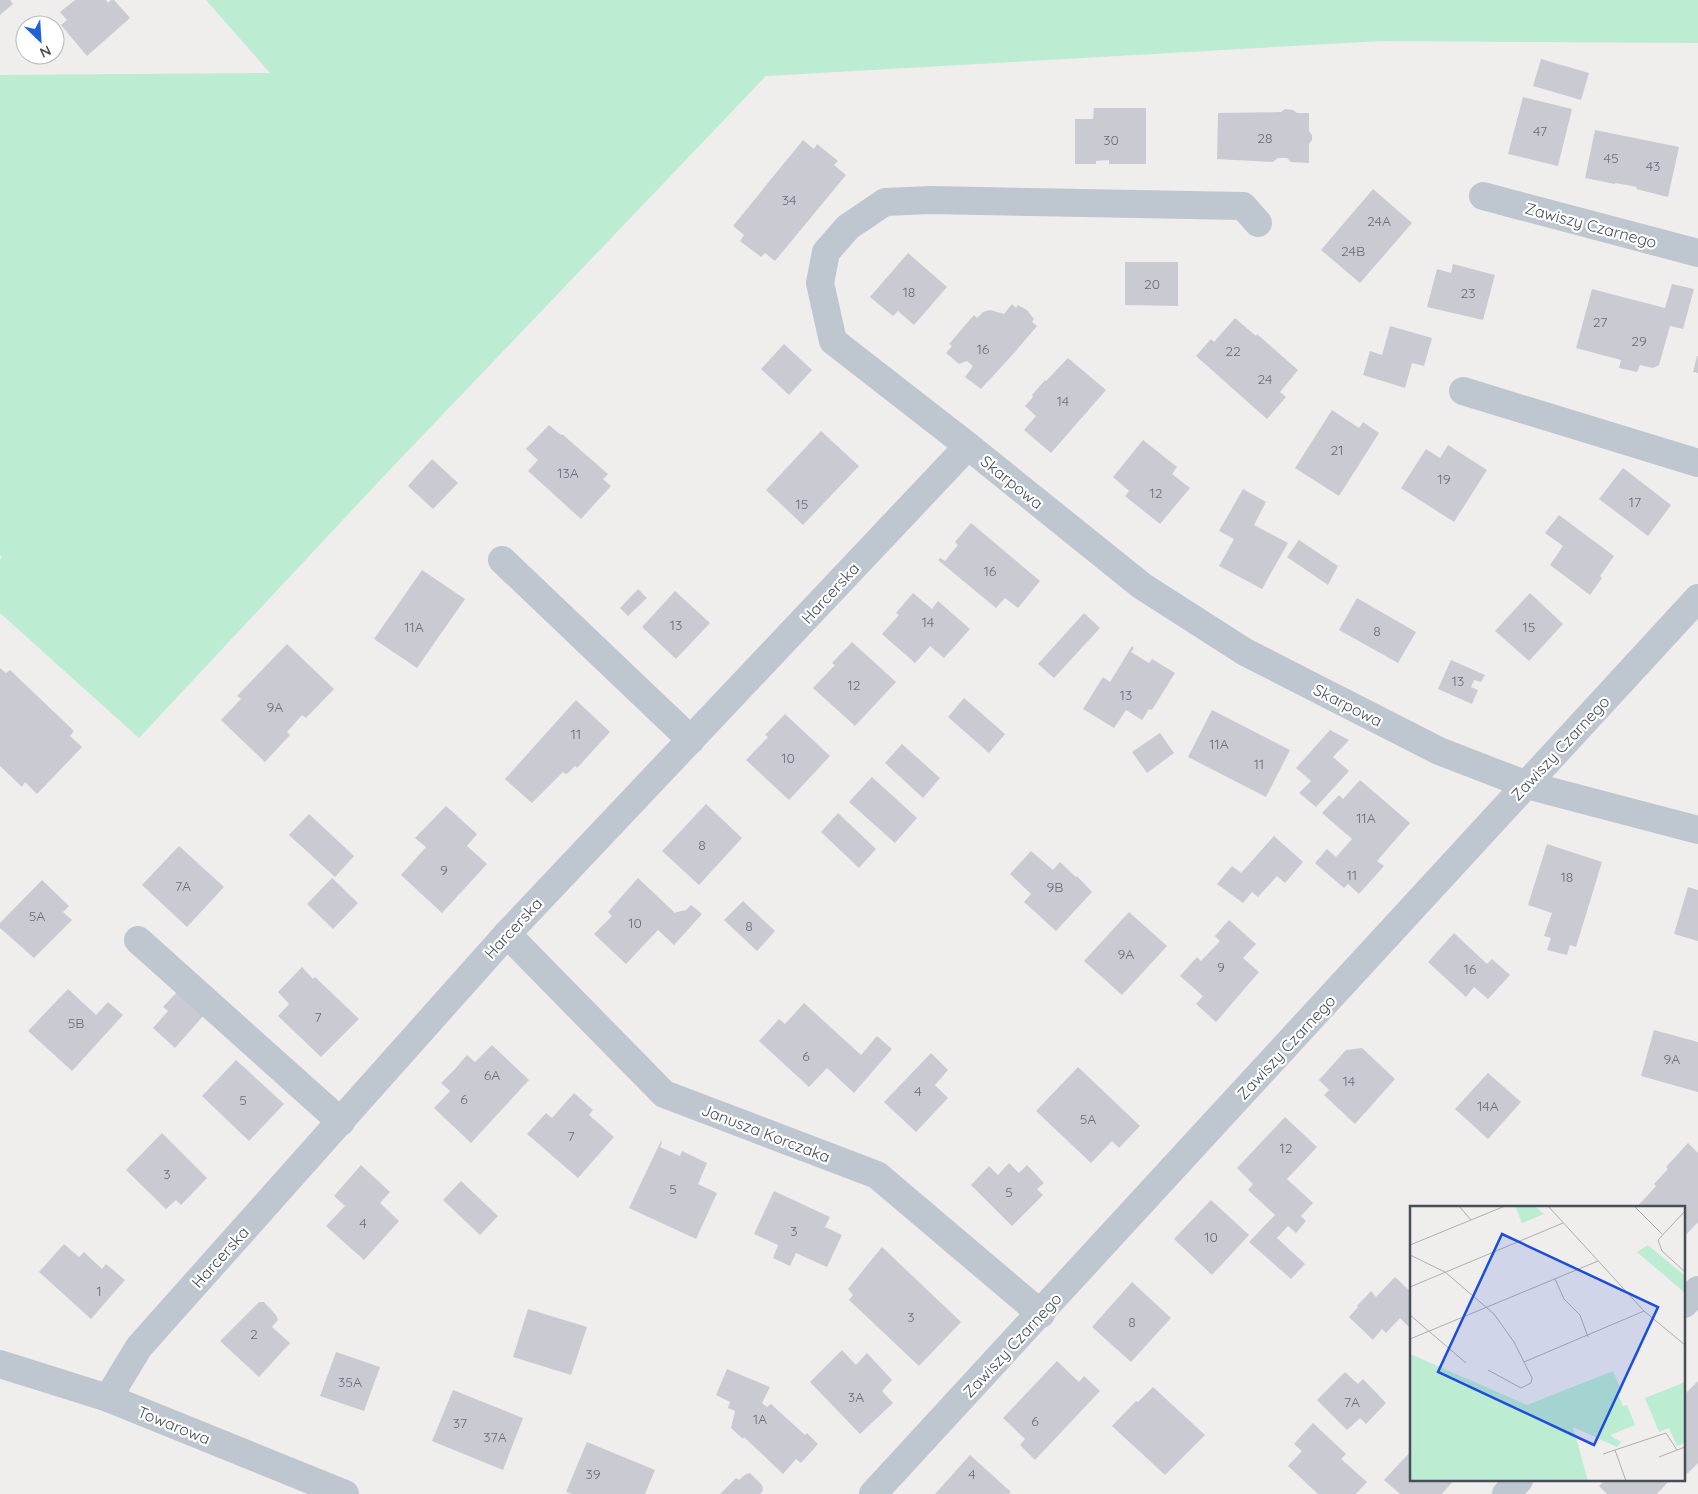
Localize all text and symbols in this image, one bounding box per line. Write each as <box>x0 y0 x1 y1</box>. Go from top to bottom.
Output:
north arrow <box>15 15 65 65</box>
text: N <box>37 41 54 62</box>
house number: 47 <box>1533 122 1547 140</box>
house number: 28 <box>1257 129 1273 147</box>
house number: 30 <box>1103 131 1119 149</box>
house number: 45 <box>1603 149 1619 167</box>
house number: 43 <box>1646 157 1660 175</box>
house number: 34 <box>782 191 796 209</box>
street label: Zawiszy Czarnego <box>1523 198 1659 252</box>
house number: 24A <box>1367 212 1391 230</box>
house number: 24B <box>1341 242 1365 260</box>
house number: 20 <box>1144 275 1160 293</box>
house number: 18 <box>903 283 915 301</box>
house number: 23 <box>1460 284 1476 302</box>
house number: 27 <box>1593 313 1607 331</box>
house number: 29 <box>1631 332 1647 350</box>
house number: 16 <box>977 340 990 358</box>
house number: 22 <box>1225 342 1241 360</box>
house number: 24 <box>1258 370 1272 388</box>
house number: 14 <box>1057 392 1069 410</box>
house number: 21 <box>1331 441 1343 459</box>
street label: Skarpowa <box>977 451 1047 513</box>
house number: 13A <box>557 464 579 482</box>
house number: 19 <box>1438 470 1451 488</box>
house number: 12 <box>1150 484 1163 502</box>
house number: 17 <box>1629 493 1641 511</box>
house number: 15 <box>796 495 808 513</box>
street label: Harcerska <box>797 558 863 628</box>
house number: 16 <box>984 562 997 580</box>
house number: 14 <box>922 613 934 631</box>
house number: 13 <box>670 616 682 634</box>
house number: 11A <box>404 618 424 636</box>
house number: 15 <box>1523 618 1535 636</box>
house number: 8 <box>1373 622 1381 640</box>
house number: 13 <box>1452 672 1464 690</box>
house number: 12 <box>848 676 861 694</box>
street label: Skarpowa <box>1310 679 1386 731</box>
house number: 13 <box>1120 686 1132 704</box>
street label: Zawiszy Czarnego <box>1506 692 1614 804</box>
house number: 9A <box>267 698 283 716</box>
house number: 11 <box>571 725 581 743</box>
house number: 11A <box>1209 735 1229 753</box>
house number: 10 <box>781 749 795 767</box>
house number: 11 <box>1254 755 1264 773</box>
house number: 11A <box>1356 809 1376 827</box>
house number: 8 <box>698 836 706 854</box>
house number: 9 <box>440 861 448 879</box>
house number: 11 <box>1347 866 1357 884</box>
house number: 18 <box>1561 868 1573 886</box>
house number: 7A <box>175 877 191 895</box>
house number: 9B <box>1047 878 1063 896</box>
street label: Harcerska <box>480 893 546 963</box>
house number: 5A <box>29 907 45 925</box>
house number: 10 <box>628 914 642 932</box>
house number: 8 <box>745 917 753 935</box>
house number: 9A <box>1118 945 1134 963</box>
house number: 9 <box>1217 958 1225 976</box>
house number: 16 <box>1464 960 1477 978</box>
street label: Zawiszy Czarnego <box>1232 991 1340 1103</box>
house number: 7 <box>314 1008 322 1026</box>
house number: 5B <box>68 1014 84 1032</box>
house number: 6 <box>802 1047 810 1065</box>
house number: 9A <box>1664 1050 1680 1068</box>
house number: 6A <box>484 1066 500 1084</box>
house number: 14 <box>1343 1072 1355 1090</box>
house number: 4 <box>914 1082 922 1100</box>
house number: 6 <box>460 1090 468 1108</box>
house number: 5 <box>239 1091 247 1109</box>
house number: 14A <box>1477 1097 1499 1115</box>
street label: Janusza Korczaka <box>699 1099 833 1167</box>
house number: 5A <box>1080 1110 1096 1128</box>
house number: 7 <box>567 1127 575 1145</box>
house number: 12 <box>1280 1139 1293 1157</box>
house number: 3 <box>163 1165 171 1183</box>
house number: 5 <box>669 1180 677 1198</box>
house number: 5 <box>1005 1183 1013 1201</box>
inset map <box>1410 1206 1686 1482</box>
house number: 4 <box>359 1214 367 1232</box>
street label: Harcerska <box>187 1222 253 1292</box>
house number: 3 <box>790 1222 798 1240</box>
house number: 10 <box>1204 1228 1218 1246</box>
house number: 1 <box>96 1282 102 1300</box>
street label: Zawiszy Czarnego <box>958 1289 1066 1401</box>
house number: 3 <box>907 1308 915 1326</box>
house number: 8 <box>1128 1313 1136 1331</box>
house number: 2 <box>250 1325 258 1343</box>
house number: 35A <box>338 1373 362 1391</box>
house number: 3A <box>848 1388 864 1406</box>
house number: 7A <box>1344 1393 1360 1411</box>
street label: Towarowa <box>135 1401 213 1449</box>
house number: 1A <box>753 1410 767 1428</box>
house number: 6 <box>1031 1412 1039 1430</box>
house number: 37 <box>453 1414 467 1432</box>
house number: 37A <box>483 1428 507 1446</box>
house number: 39 <box>585 1465 601 1483</box>
house number: 4 <box>968 1465 976 1483</box>

